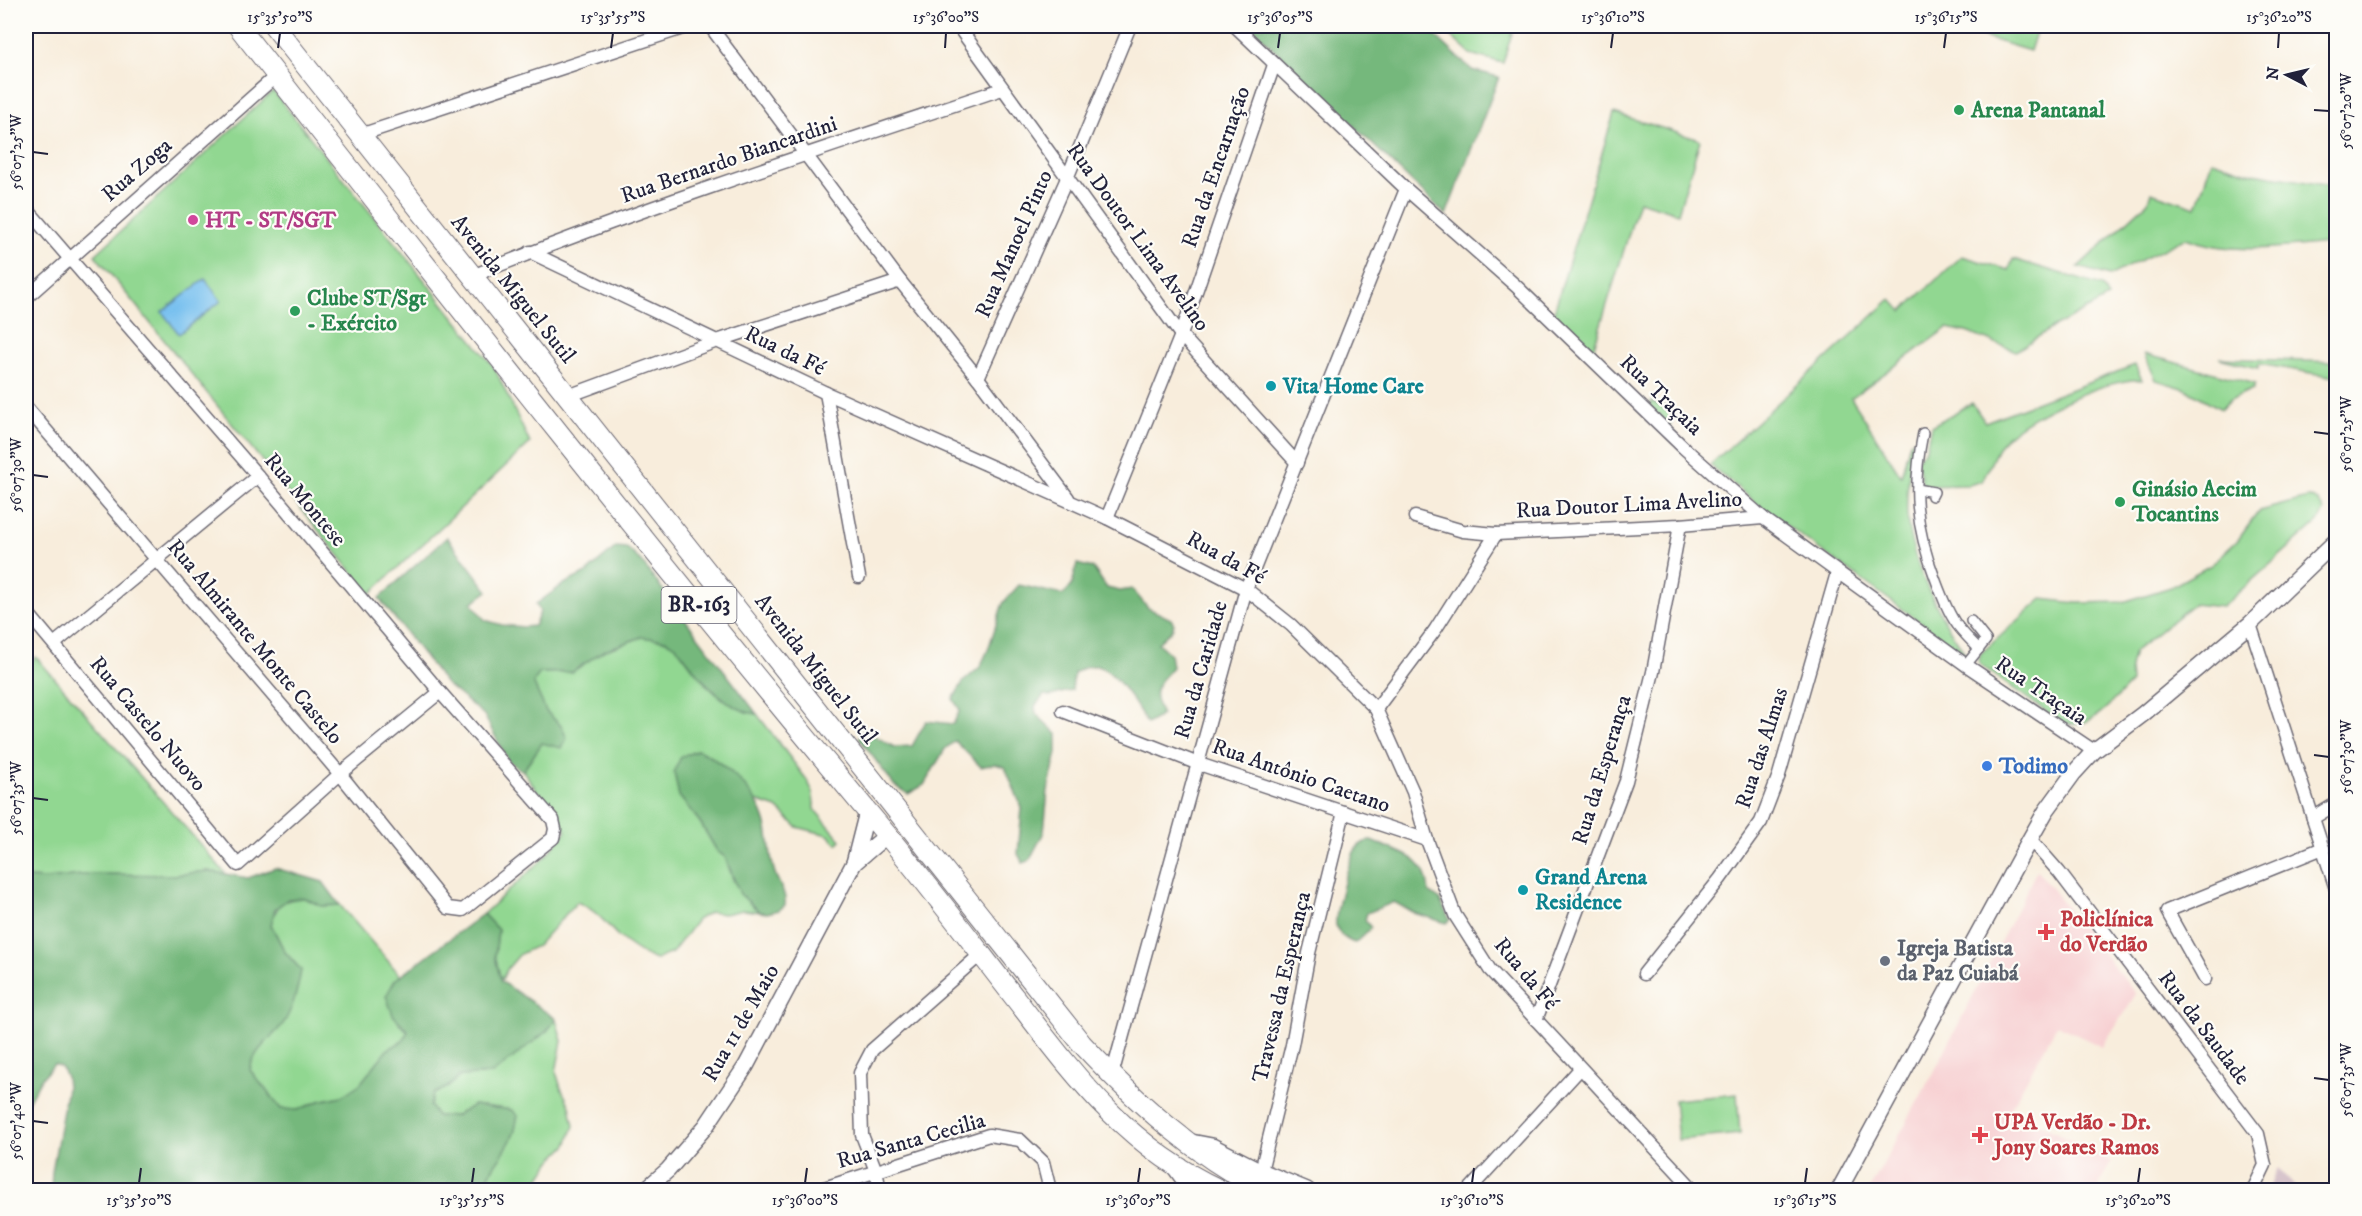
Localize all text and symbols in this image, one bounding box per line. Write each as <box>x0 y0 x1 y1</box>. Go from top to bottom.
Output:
text: 15°35'50"S <box>247 8 313 27</box>
text: 15°35'55"S <box>581 8 646 27</box>
text: 15°36'00"S <box>913 8 979 27</box>
text: 15°36'05"S <box>1247 8 1313 27</box>
text: 15°36'10"S <box>1581 8 1645 27</box>
text: 15°36'15"S <box>1914 8 1978 27</box>
text: 15°36'20"S <box>2246 8 2312 27</box>
north arrow <box>2257 45 2317 105</box>
text: N <box>2262 66 2284 81</box>
text: 56°07'20"W <box>2337 72 2356 149</box>
street label: Rua da Encarnação <box>1176 83 1256 251</box>
place label: Arena Pantanal <box>1970 97 2106 124</box>
marker: Arena Pantanal <box>1952 103 1966 117</box>
street label: Rua Bernardo Biancardini <box>617 110 841 210</box>
text: 56°07'25"W <box>7 114 26 190</box>
street label: Rua Zoga <box>96 132 178 208</box>
street label: Rua Doutor Lima Avelino <box>1061 137 1215 337</box>
street label: Rua Manoel Pinto <box>969 166 1059 322</box>
place label: HT - ST/SGT <box>205 207 337 234</box>
street label: Avenida Miguel Sutil <box>445 209 581 369</box>
marker: HT - ST/SGT <box>186 213 200 227</box>
place label: Clube ST/Sgt - Exército <box>307 285 426 337</box>
marker: Clube ST/Sgt - Exército <box>288 304 302 318</box>
street label: Rua da Fé <box>740 320 830 382</box>
street label: Rua Traçaia <box>1614 349 1709 442</box>
place label: Vita Home Care <box>1282 373 1424 400</box>
marker: Vita Home Care <box>1264 379 1278 393</box>
text: 56°07'25"W <box>2337 396 2356 472</box>
text: 56°07'30"W <box>7 437 26 512</box>
street label: Rua Montese <box>258 448 352 552</box>
place label: Ginásio Aecim Tocantins <box>2131 476 2258 528</box>
street label: Rua Doutor Lima Avelino <box>1515 486 1743 524</box>
marker: Ginásio Aecim Tocantins <box>2113 495 2127 509</box>
street label: Rua da Fé <box>1182 525 1270 591</box>
street label: Rua Almirante Monte Castelo <box>161 534 349 750</box>
road number: BR-163 <box>662 587 736 623</box>
street label: Avenida Miguel Sutil <box>749 588 883 750</box>
street label: Rua da Caridade <box>1168 598 1234 742</box>
street label: Rua Traçaia <box>1990 650 2093 732</box>
street label: Rua Castelo Nuovo <box>84 651 212 797</box>
street label: Rua das Almas <box>1730 684 1794 812</box>
street label: Rua da Esperança <box>1566 691 1638 848</box>
text: 56°07'30"W <box>2337 719 2356 794</box>
street label: Rua Antônio Caetano <box>1208 733 1394 819</box>
place label: Todimo <box>1998 753 2068 780</box>
marker: Todimo <box>1980 759 1994 773</box>
text: 56°07'35"W <box>7 761 26 835</box>
place label: Grand Arena Residence <box>1535 864 1648 916</box>
marker: Grand Arena Residence <box>1516 883 1530 897</box>
street label: Travessa da Esperança <box>1247 888 1317 1085</box>
place label: Policlínica do Verdão <box>2060 906 2154 958</box>
marker: Policlínica do Verdão <box>2037 923 2055 941</box>
street label: Rua da Fé <box>1488 932 1564 1016</box>
place label: Igreja Batista da Paz Cuiabá <box>1897 935 2019 987</box>
marker: Igreja Batista da Paz Cuiabá <box>1878 954 1892 968</box>
street label: Rua 11 de Maio <box>697 960 785 1086</box>
street label: Rua da Saudade <box>2152 965 2256 1091</box>
text: 56°07'35"W <box>2337 1043 2356 1117</box>
text: 56°07'40"W <box>7 1082 26 1160</box>
street label: Rua Santa Cecilia <box>834 1107 989 1175</box>
place label: UPA Verdão - Dr. Jony Soares Ramos <box>1991 1109 2160 1161</box>
marker: UPA Verdão - Dr. Jony Soares Ramos <box>1971 1126 1989 1144</box>
text: 15°35'50"S <box>106 1191 172 1210</box>
text: 15°35'55"S <box>440 1191 505 1210</box>
text: 15°36'00"S <box>772 1191 838 1210</box>
text: 15°36'05"S <box>1105 1191 1171 1210</box>
text: 15°36'10"S <box>1440 1191 1504 1210</box>
text: 15°36'15"S <box>1773 1191 1837 1210</box>
text: 15°36'20"S <box>2105 1191 2171 1210</box>

